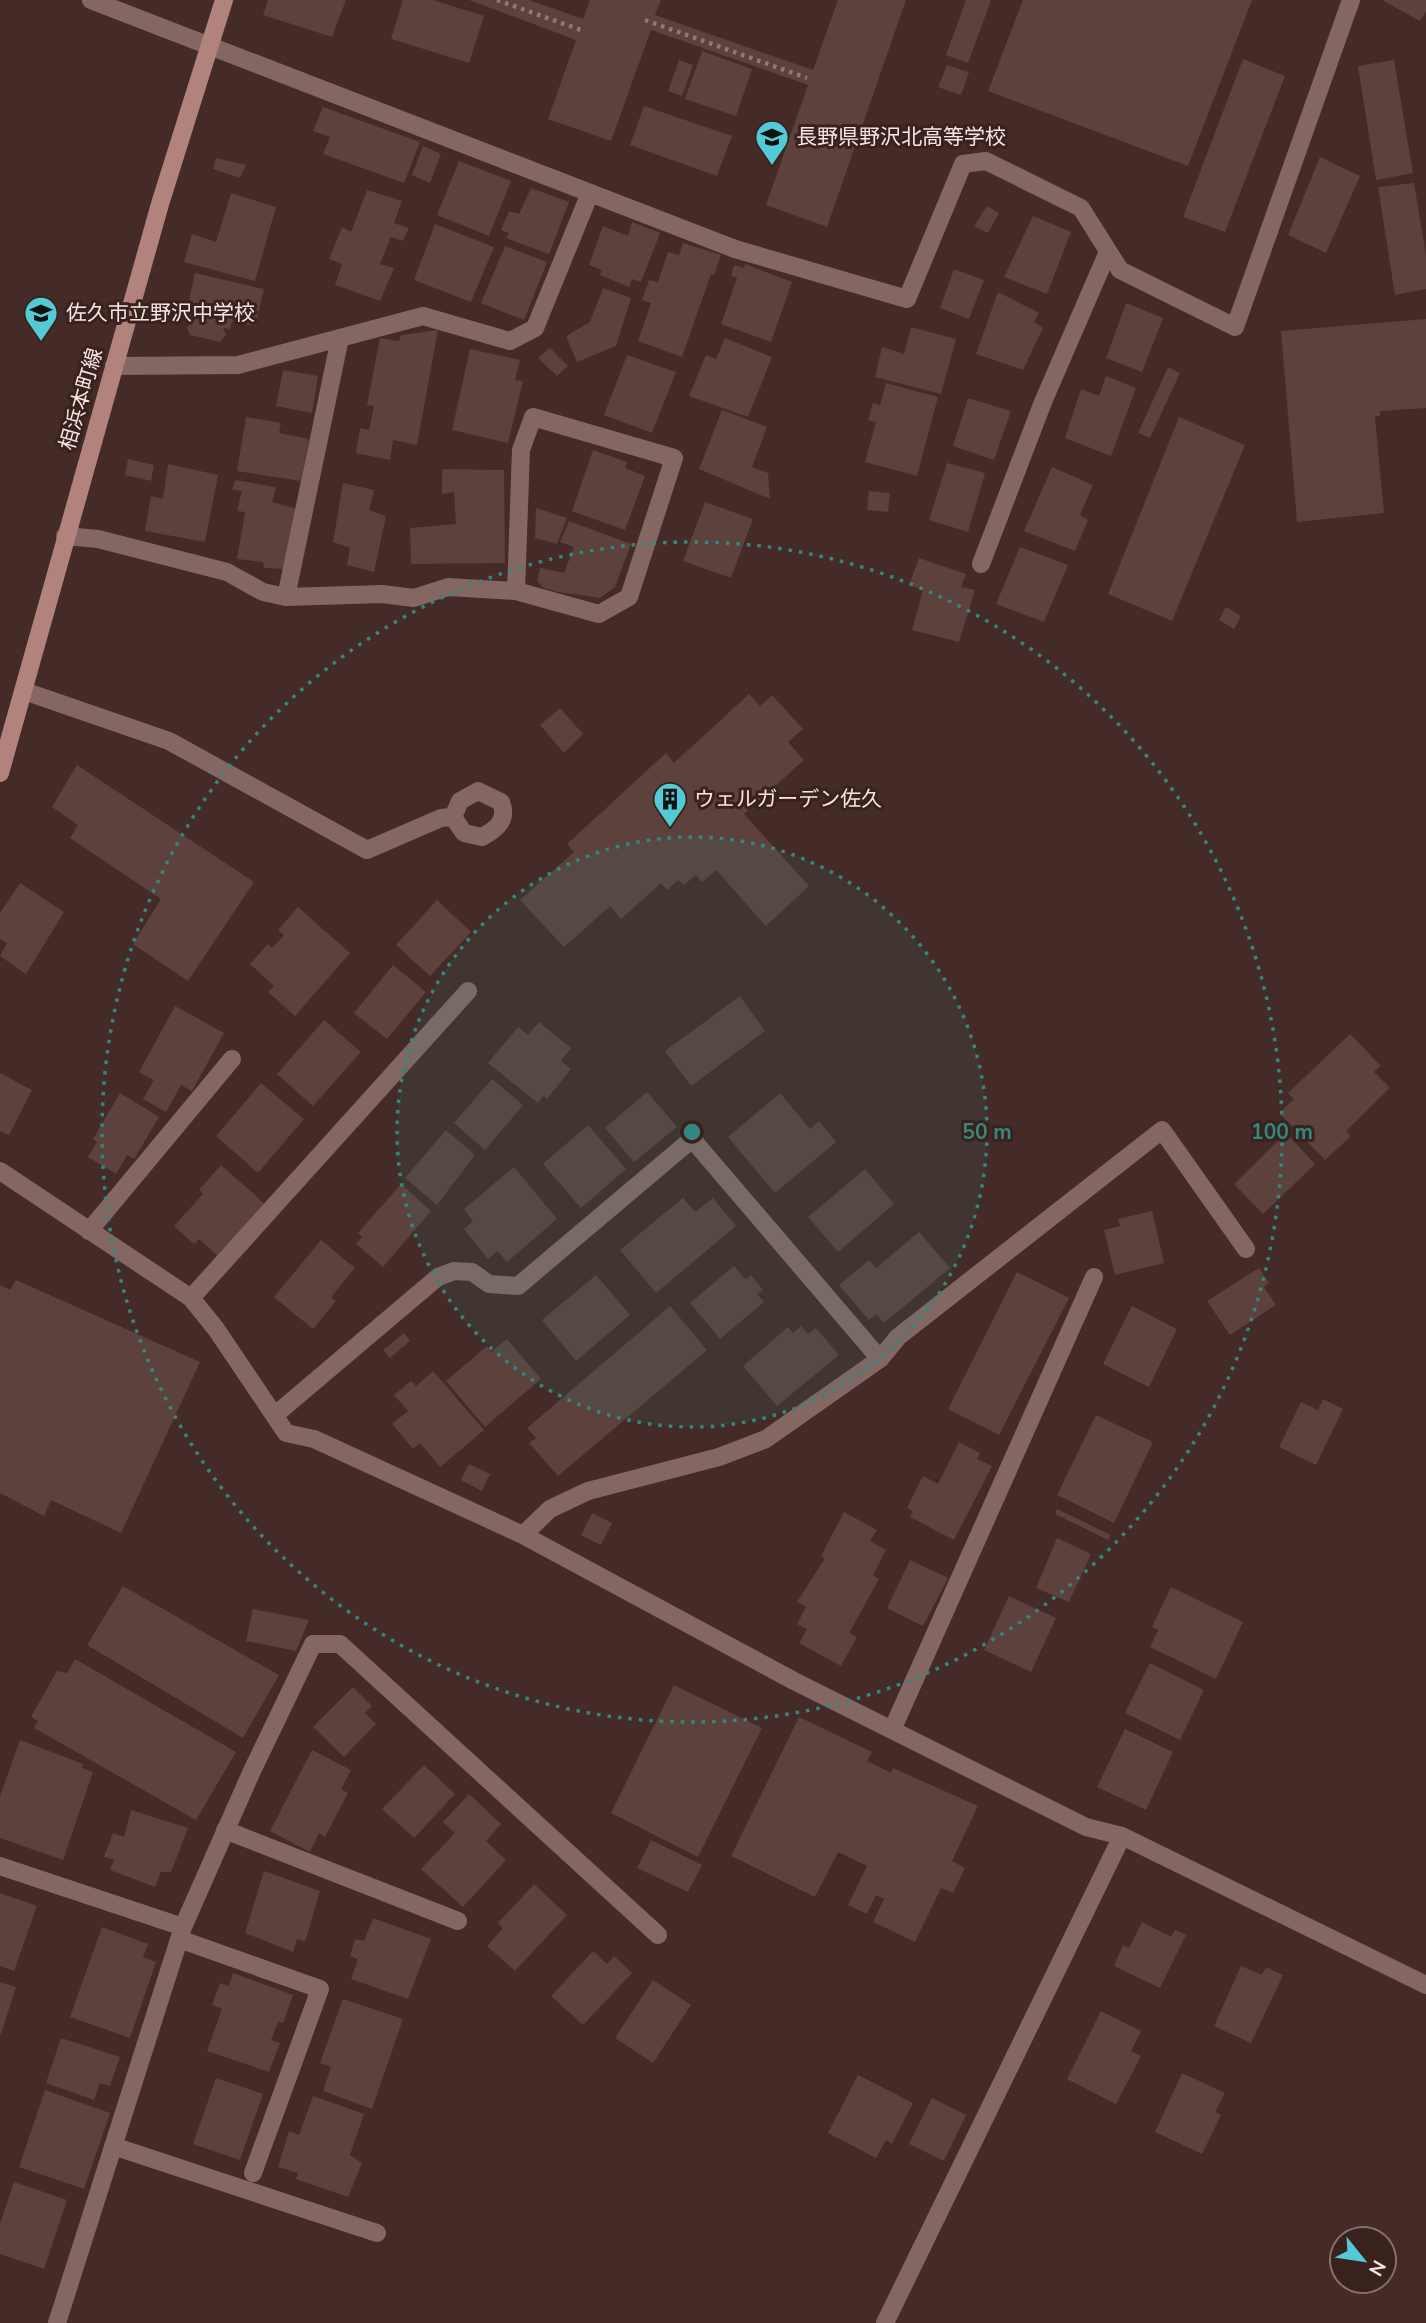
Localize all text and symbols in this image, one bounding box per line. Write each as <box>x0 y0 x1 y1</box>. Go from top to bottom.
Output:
school or university icon: 長野県野沢北高等学校 <box>753 118 791 167</box>
place label: 長野県野沢北高等学校 <box>796 123 1006 151</box>
school or university icon: 佐久市立野沢中学校 <box>22 294 60 343</box>
place label: 佐久市立野沢中学校 <box>66 299 255 327</box>
street label: 相浜本町線 <box>53 345 109 453</box>
building icon: ウェルガーデン佐久 <box>651 780 689 829</box>
place label: ウェルガーデン佐久 <box>694 785 882 813</box>
text: 50 m <box>962 1118 1012 1146</box>
text: 100 m <box>1251 1118 1313 1146</box>
centre of rings <box>680 1120 704 1144</box>
north arrow <box>1328 2225 1398 2295</box>
text: N <box>1362 2255 1392 2281</box>

